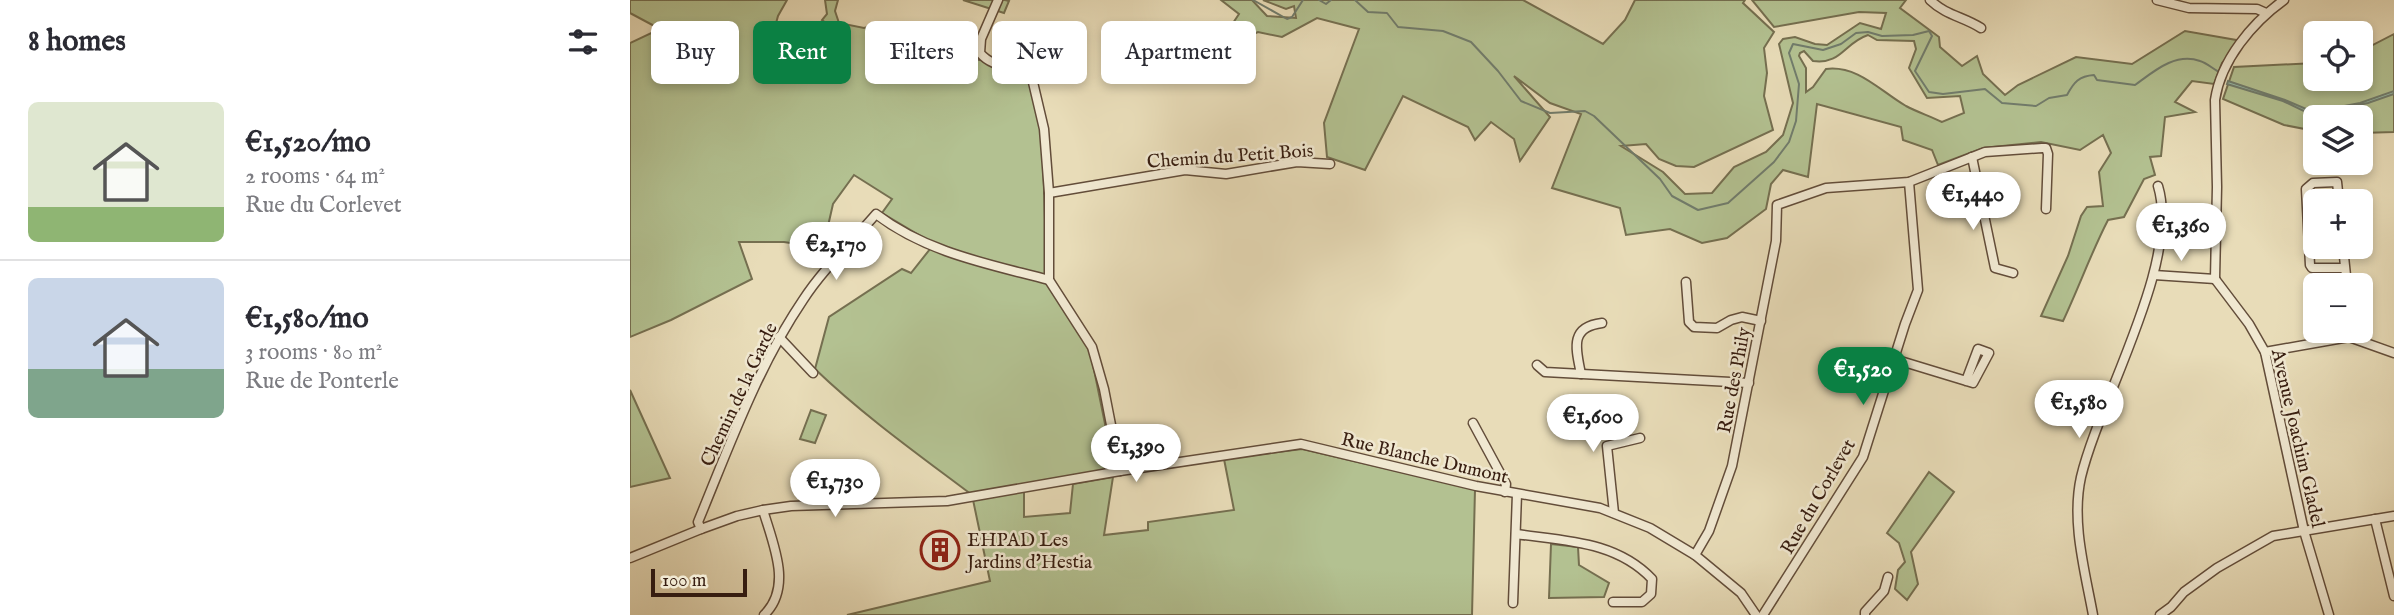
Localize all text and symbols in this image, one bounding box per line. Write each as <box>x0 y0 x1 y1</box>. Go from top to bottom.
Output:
chip: Buy <box>651 21 739 84</box>
chip: Rent <box>753 21 851 84</box>
chip: Filters <box>865 21 978 84</box>
chip: New <box>992 21 1087 84</box>
chip: Apartment <box>1101 21 1256 84</box>
map controls <box>2303 21 2373 343</box>
button: locate <box>2303 21 2373 91</box>
text: 8 homes <box>28 23 126 61</box>
icon: filters <box>564 23 602 61</box>
button: layers <box>2303 105 2373 175</box>
text: €1,520/mo <box>245 124 371 162</box>
icon: home <box>84 130 168 214</box>
street label: Chemin du Petit Bois <box>1146 139 1314 175</box>
text: 2 rooms · 64 m² <box>245 162 385 191</box>
pin: €1,440 <box>1916 173 2030 232</box>
text: €1,440 <box>1942 180 2004 209</box>
button: + <box>2303 189 2373 259</box>
text: Rue du Corlevet <box>245 191 402 220</box>
pin: €1,360 <box>2124 204 2238 263</box>
text: €1,360 <box>2152 211 2210 240</box>
pin: €2,170 <box>779 222 893 282</box>
text: €2,170 <box>805 230 867 259</box>
button: − <box>2303 273 2373 343</box>
text: €1,580/mo <box>245 300 369 338</box>
icon: home <box>84 306 168 390</box>
street label: Chemin de la Garde <box>696 319 784 471</box>
street label: Rue des Phily <box>1713 325 1757 435</box>
text: 3 rooms · 80 m² <box>245 338 382 367</box>
street label: Avenue Joachim Gladel <box>2265 346 2329 531</box>
pin: €1,520 <box>1806 348 1920 407</box>
text: €1,520 <box>1834 355 1892 384</box>
text: Rue de Ponterle <box>245 367 399 396</box>
pin: €1,580 <box>2022 380 2136 440</box>
text: €1,580 <box>2051 388 2107 417</box>
pin: €1,600 <box>1536 394 1650 454</box>
text: €1,600 <box>1563 402 1623 431</box>
pin: €1,390 <box>1079 424 1193 484</box>
street label: Rue Blanche Dumont <box>1339 428 1511 490</box>
text: €1,390 <box>1107 432 1165 461</box>
street label: Rue du Corlevet <box>1776 435 1862 559</box>
pin: €1,730 <box>778 460 892 519</box>
text: €1,730 <box>806 467 864 496</box>
building icon: EHPAD Les Jardins d'Hestia <box>919 529 961 571</box>
place label: EHPAD Les Jardins d'Hestia <box>965 529 1093 575</box>
scale bar <box>651 566 747 598</box>
text: 100 m <box>662 569 706 593</box>

